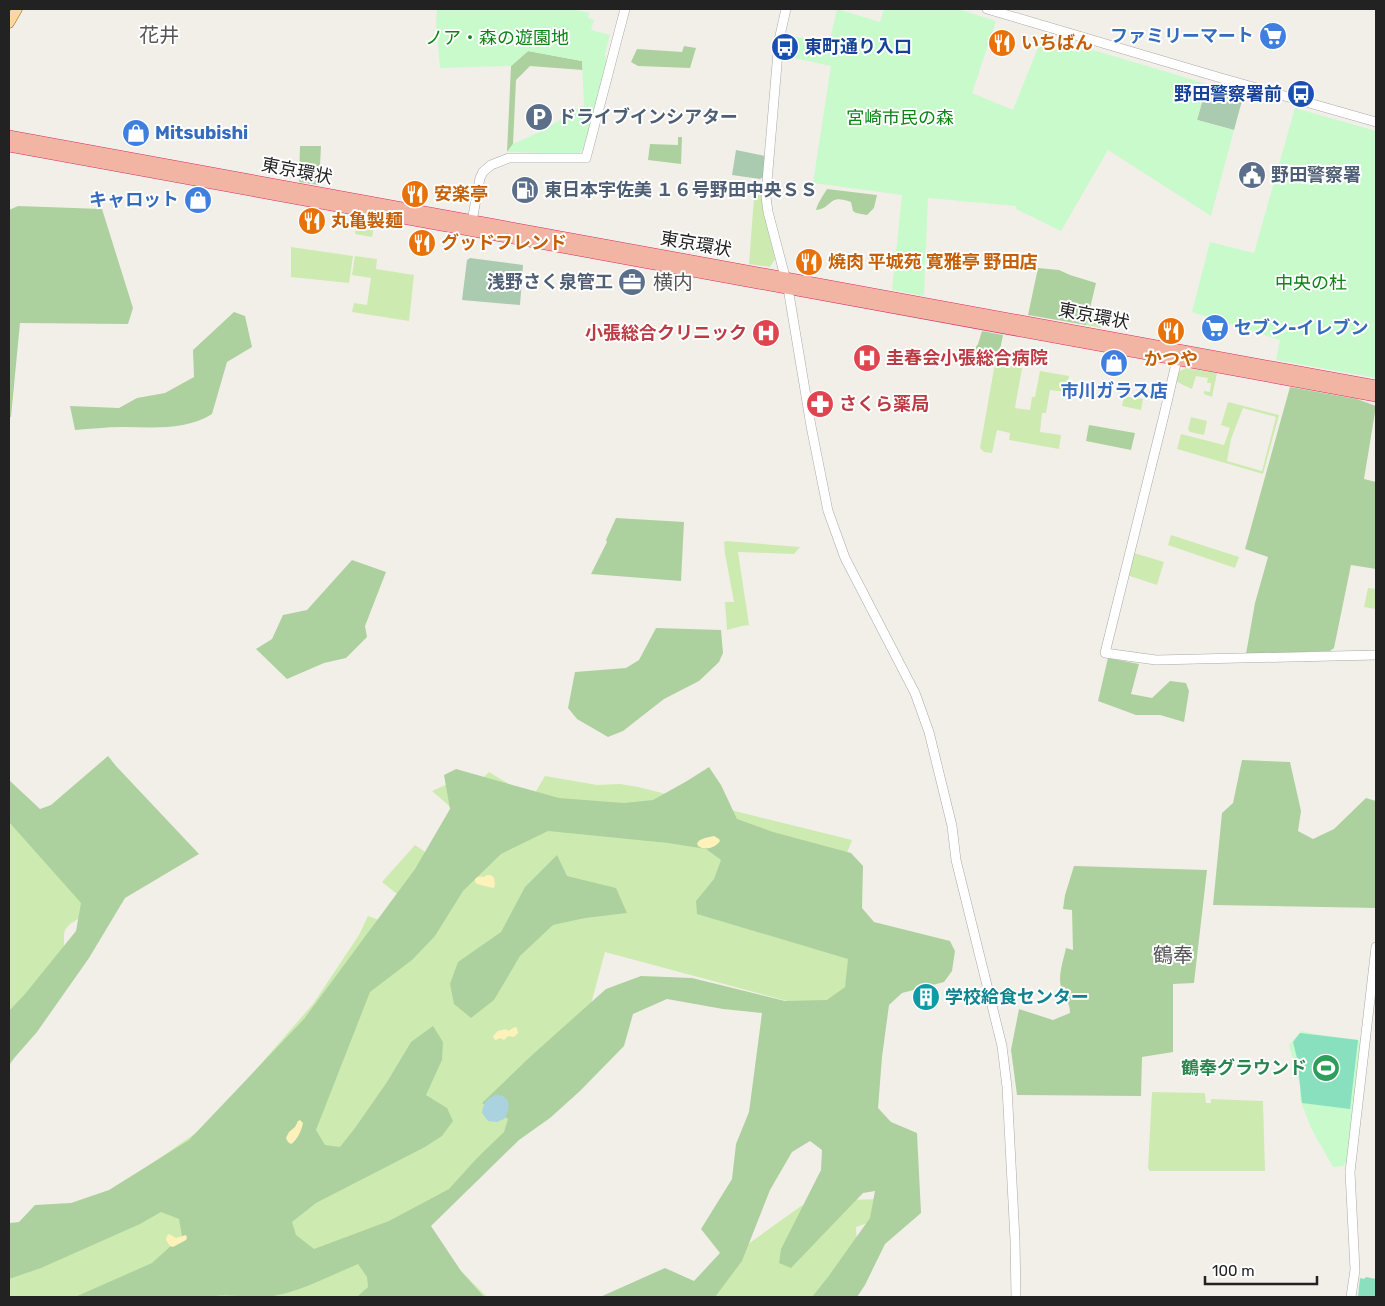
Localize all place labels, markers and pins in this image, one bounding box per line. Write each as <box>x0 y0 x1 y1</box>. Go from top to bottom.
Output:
supermarket icon: ファミリーマート <box>1258 21 1288 51</box>
place label: ファミリーマート <box>1110 25 1254 47</box>
restaurant icon: いちばん <box>987 28 1017 58</box>
bus stop icon: 東町通り入口 <box>770 32 800 62</box>
place label: いちばん <box>1021 32 1093 54</box>
place label: 東町通り入口 <box>804 36 912 58</box>
bus stop icon: 野田警察署前 <box>1286 79 1316 109</box>
place label: 野田警察署前 <box>1174 83 1282 105</box>
parking icon: ドライブインシアター <box>524 102 554 132</box>
place label: ドライブインシアター <box>558 106 738 128</box>
shop icon: Mitsubishi <box>121 118 151 148</box>
place label: Mitsubishi <box>155 122 248 144</box>
public building icon: 野田警察署 <box>1237 160 1267 190</box>
place label: 野田警察署 <box>1271 164 1361 186</box>
fuel station icon: 東日本宇佐美 １６号野田中央ＳＳ <box>510 175 540 205</box>
restaurant icon: 安楽亭 <box>400 179 430 209</box>
place label: 東日本宇佐美 １６号野田中央ＳＳ <box>544 179 818 201</box>
place label: 安楽亭 <box>434 183 488 205</box>
shop icon: キャロット <box>183 185 213 215</box>
place label: キャロット <box>89 189 179 211</box>
restaurant icon: 丸亀製麺 <box>297 206 327 236</box>
place label: 丸亀製麺 <box>331 210 403 232</box>
restaurant icon: グッドフレンド <box>407 228 437 258</box>
place label: グッドフレンド <box>441 232 567 254</box>
restaurant icon: 焼肉 平城苑 寛雅亭 野田店 <box>794 247 824 277</box>
place label: 焼肉 平城苑 寛雅亭 野田店 <box>828 251 1038 273</box>
office icon: 浅野さく泉管工 <box>617 267 647 297</box>
place label: 浅野さく泉管工 <box>487 271 613 293</box>
supermarket icon: セブン-イレブン <box>1200 313 1230 343</box>
restaurant icon: かつや <box>1156 316 1186 346</box>
place label: セブン-イレブン <box>1234 317 1369 339</box>
hospital icon: 小張総合クリニック <box>751 318 781 348</box>
place label: 小張総合クリニック <box>585 322 747 344</box>
hospital icon: 圭春会小張総合病院 <box>852 343 882 373</box>
place label: 圭春会小張総合病院 <box>886 347 1048 369</box>
shop icon: 市川ガラス店 <box>1099 348 1129 378</box>
place label: かつや <box>1144 348 1198 370</box>
place label: 市川ガラス店 <box>1060 380 1168 402</box>
pharmacy icon: さくら薬局 <box>805 389 835 419</box>
place label: さくら薬局 <box>839 393 929 415</box>
building icon: 学校給食センター <box>911 982 941 1012</box>
place label: 学校給食センター <box>945 986 1089 1008</box>
sports icon: 鶴奉グラウンド <box>1311 1053 1341 1083</box>
place label: 鶴奉グラウンド <box>1181 1057 1307 1079</box>

